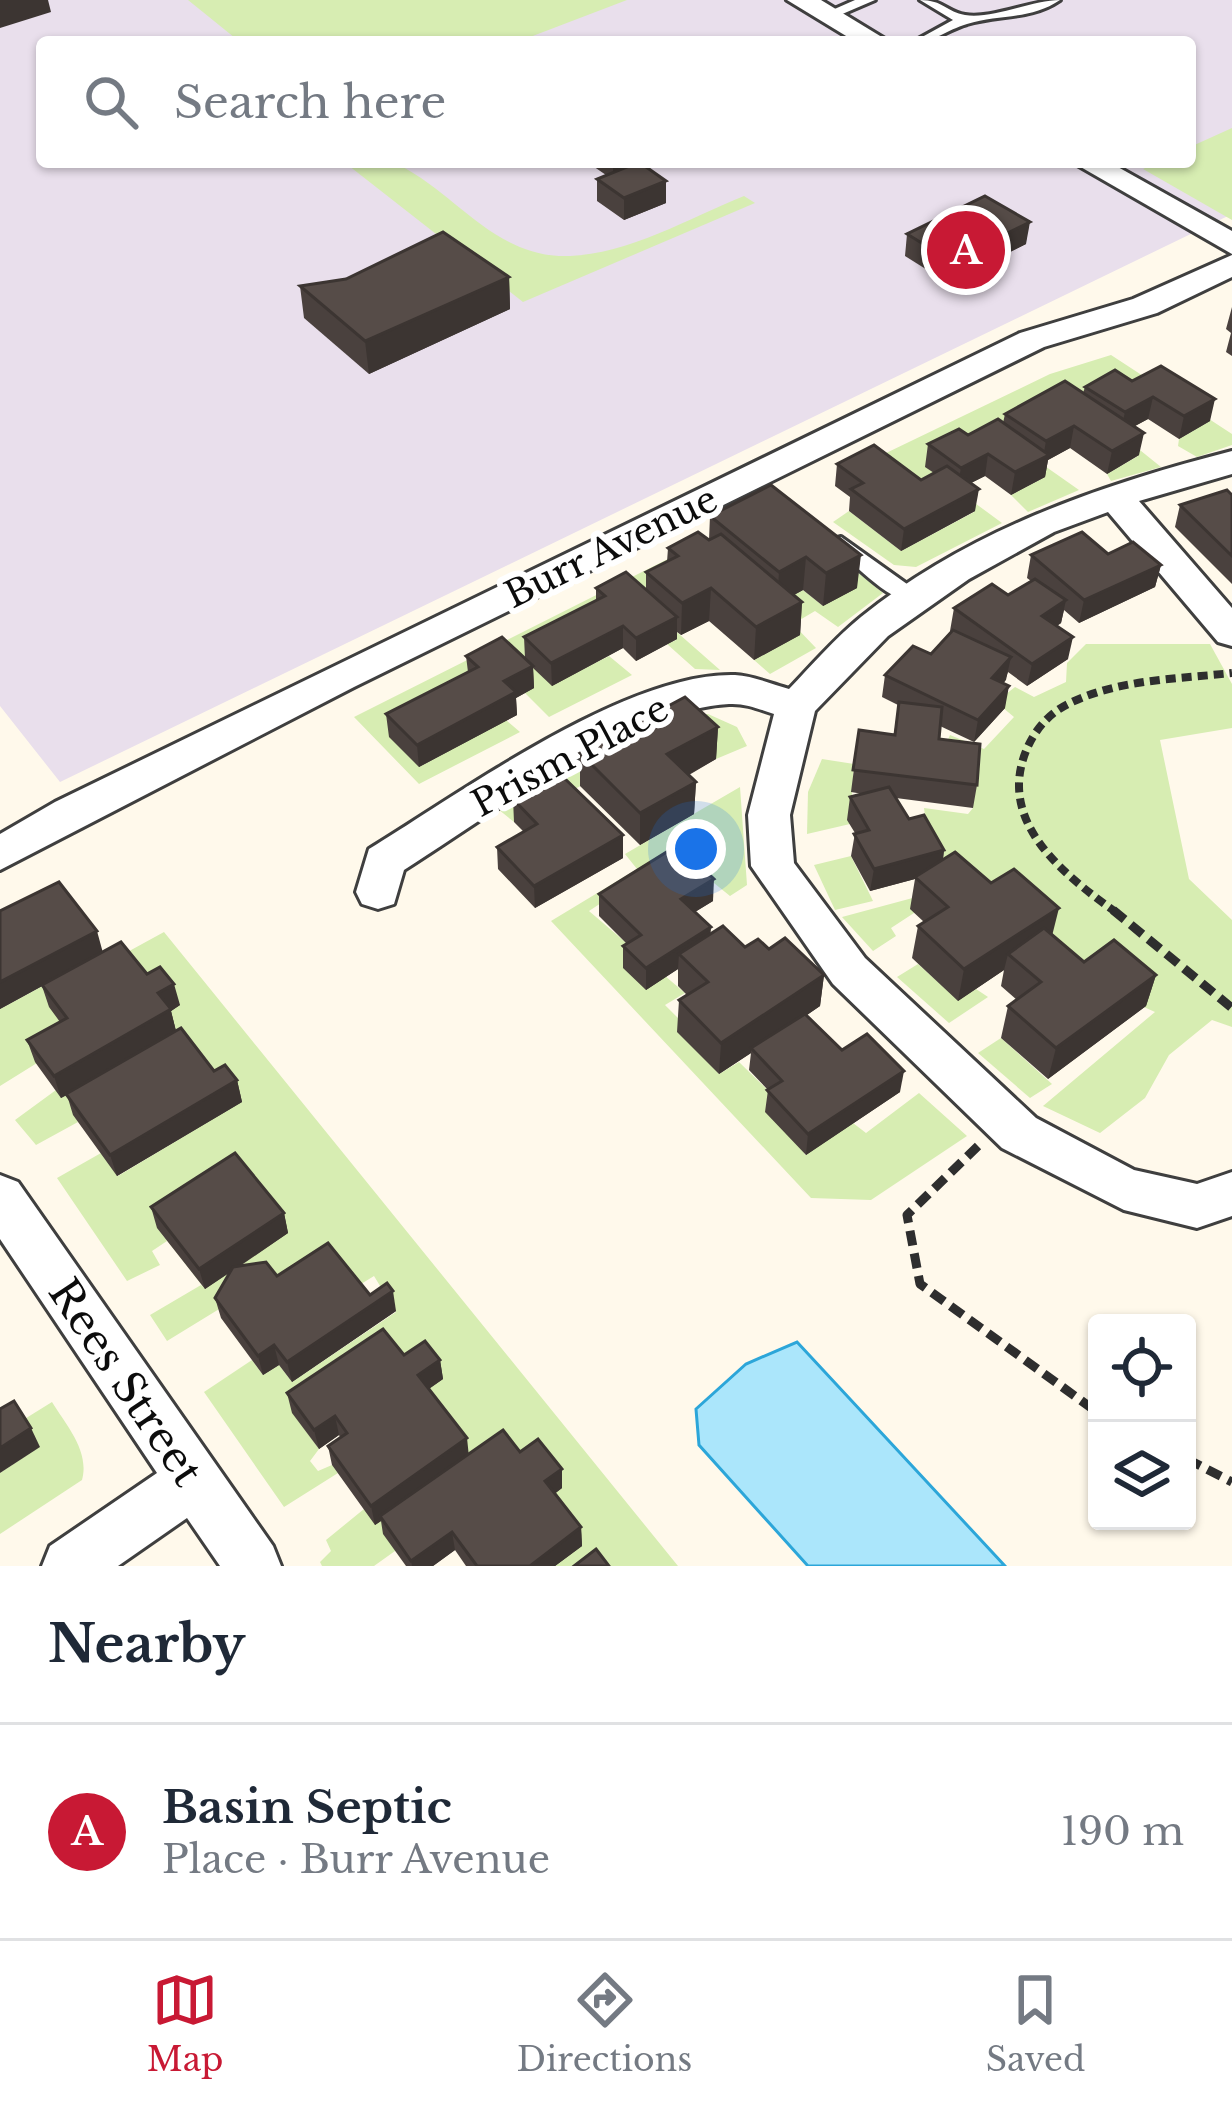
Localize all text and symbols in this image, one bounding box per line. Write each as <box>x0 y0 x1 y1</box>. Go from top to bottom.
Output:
search box <box>36 36 1196 168</box>
icon: search <box>78 69 144 135</box>
text: Search here <box>174 74 446 130</box>
pin: A <box>927 205 1005 295</box>
street label: Burr Avenue <box>497 476 725 618</box>
street label: Prism Place <box>464 685 676 827</box>
your location <box>666 819 726 879</box>
street label: Rees Street <box>38 1269 214 1495</box>
map controls <box>1088 1314 1196 1530</box>
button: locate <box>1088 1314 1196 1422</box>
button: layers <box>1088 1422 1196 1530</box>
text: Nearby <box>48 1613 245 1676</box>
text: Basin Septic <box>162 1779 452 1835</box>
text: A <box>71 1807 103 1856</box>
text: 190 m <box>1061 1807 1184 1856</box>
text: Place · Burr Avenue <box>162 1835 550 1884</box>
tab: Map <box>147 1967 223 2080</box>
tab: Directions <box>517 1967 692 2080</box>
tab: Saved <box>986 1967 1085 2080</box>

